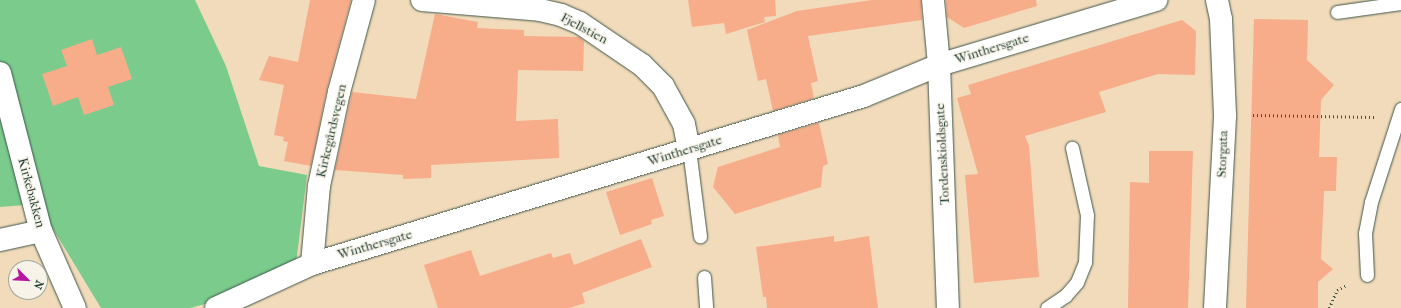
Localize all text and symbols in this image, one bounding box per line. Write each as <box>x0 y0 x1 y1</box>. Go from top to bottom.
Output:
street label: Fjellstien <box>558 10 610 48</box>
street label: Winthersgate <box>953 30 1031 68</box>
street label: Kirkegårdsvegen <box>314 83 350 179</box>
street label: Tordenskioldsgate <box>933 103 953 205</box>
street label: Storgata <box>1214 130 1232 178</box>
street label: Winthersgate <box>646 132 724 170</box>
street label: Kirkebakken <box>14 156 48 230</box>
street label: Winthersgate <box>336 227 414 263</box>
north arrow <box>8 260 48 300</box>
text: N <box>31 278 46 291</box>

